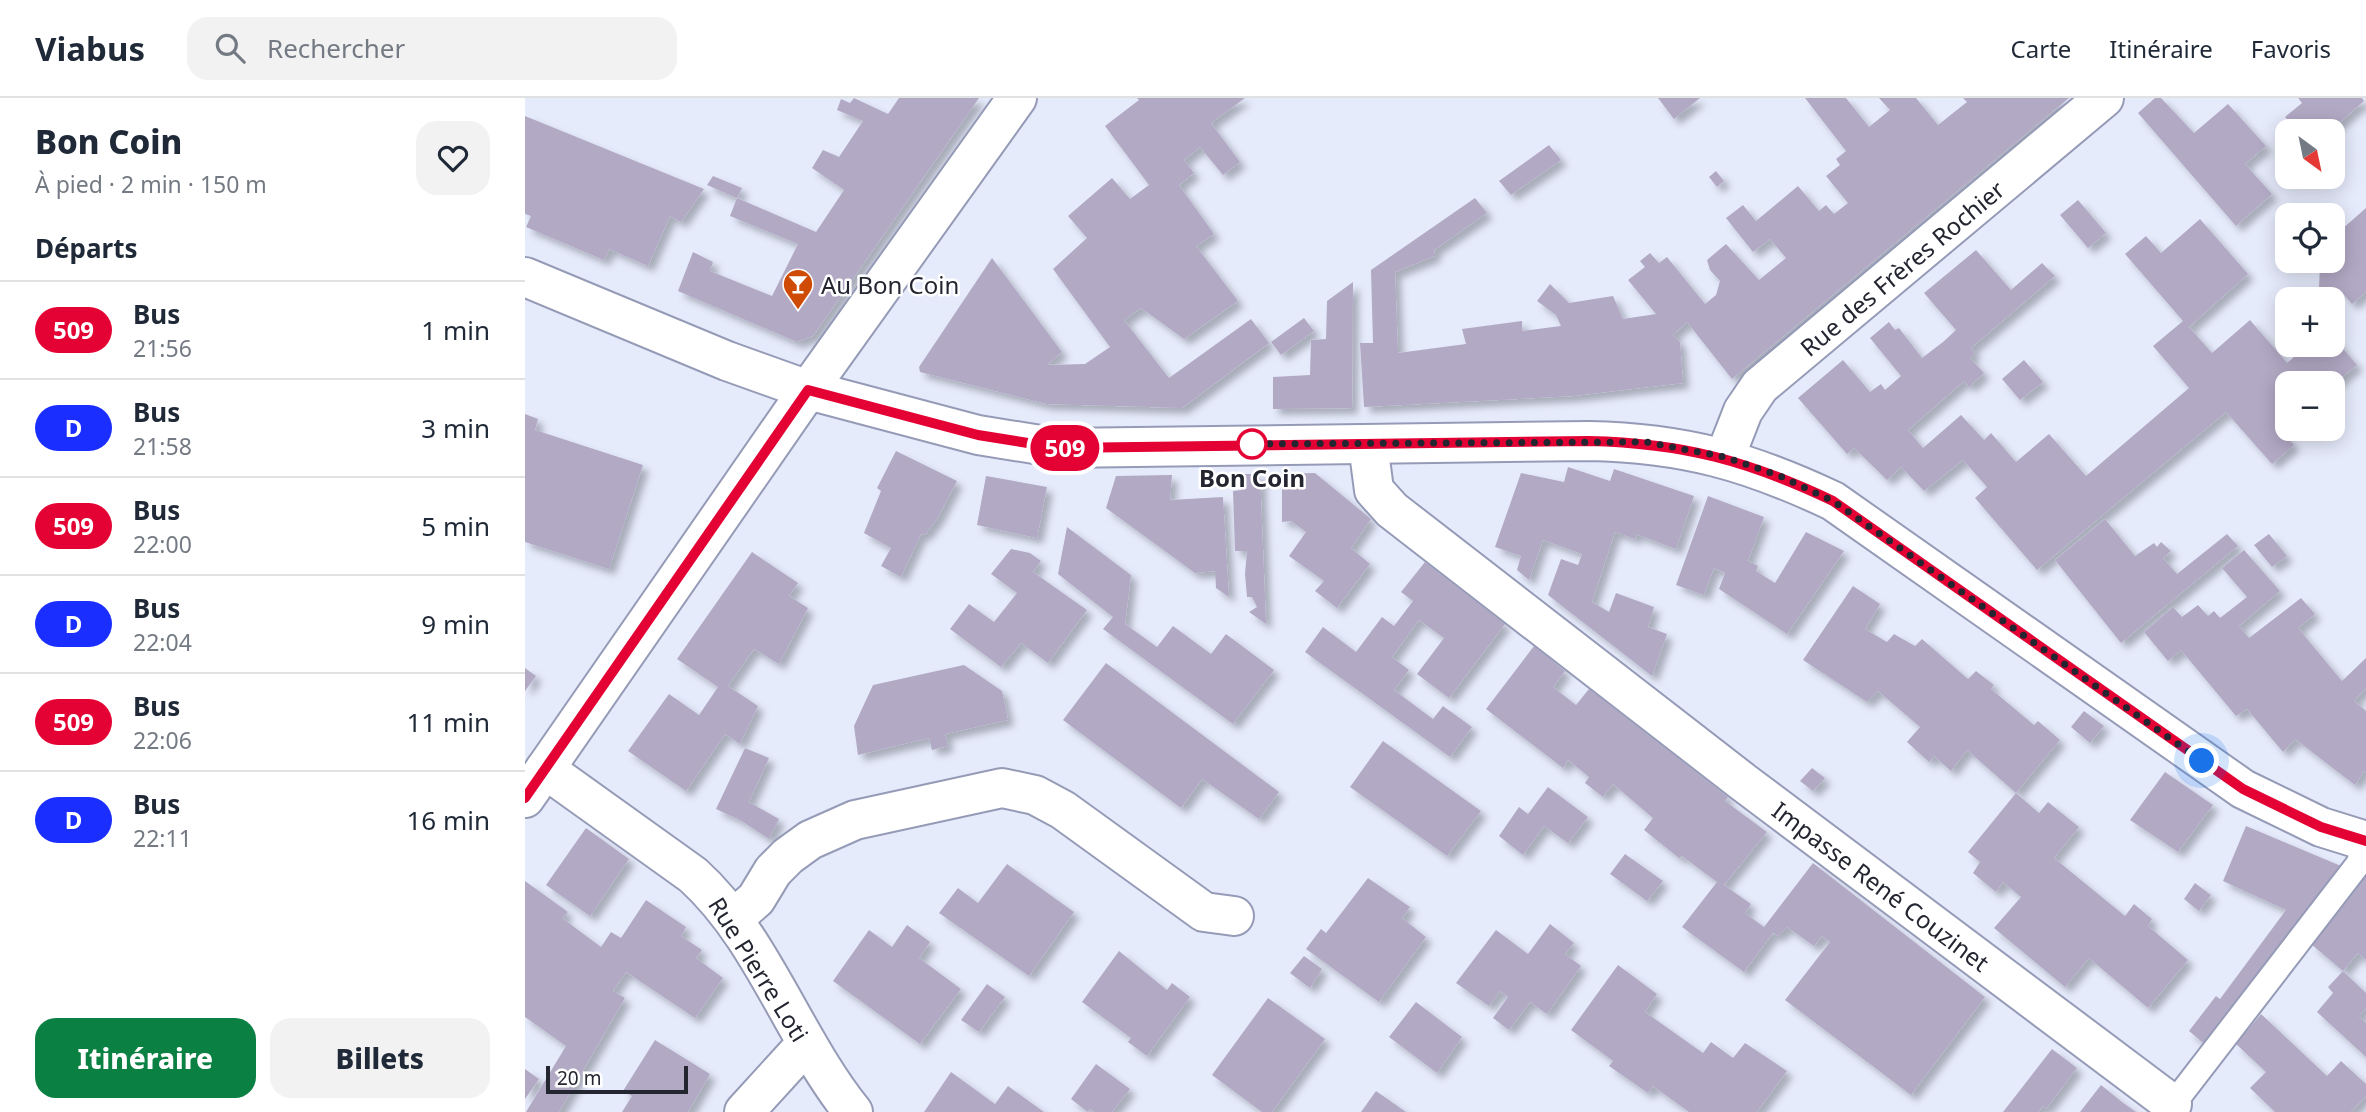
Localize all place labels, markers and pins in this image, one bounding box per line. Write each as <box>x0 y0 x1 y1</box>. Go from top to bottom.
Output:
bar icon: Au Bon Coin <box>781 267 815 311</box>
place label: Au Bon Coin <box>821 268 959 301</box>
marker: Bon Coin <box>1237 429 1267 459</box>
place label: Bon Coin <box>1199 461 1305 494</box>

